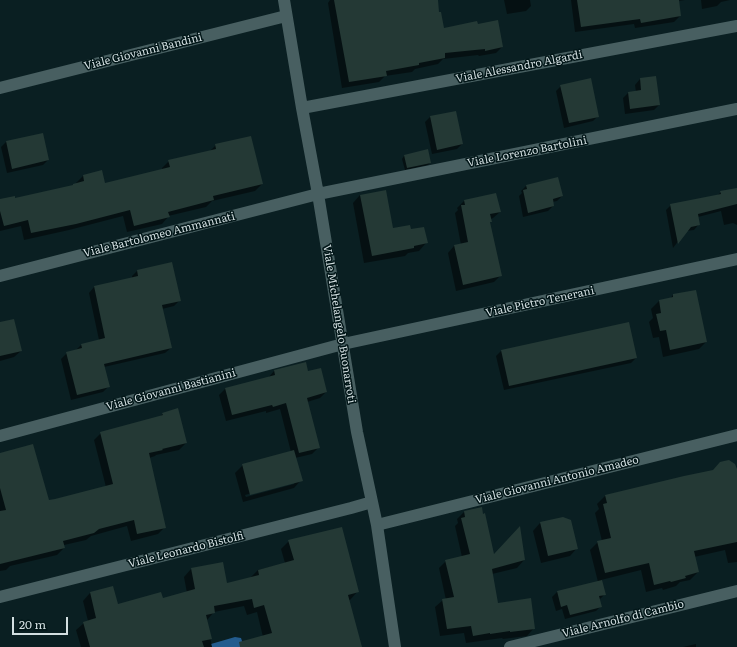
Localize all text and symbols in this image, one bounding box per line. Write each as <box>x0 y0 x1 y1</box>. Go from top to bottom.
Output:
street label: Viale Giovanni Bandini <box>83 31 203 73</box>
street label: Viale Alessandro Algardi <box>455 48 583 86</box>
street label: Viale Lorenzo Bartolini <box>466 134 588 170</box>
street label: Viale Bartolomeo Ammannati <box>82 210 236 260</box>
street label: Viale Michelangelo Buonarroti <box>320 244 358 404</box>
street label: Viale Pietro Tenerani <box>485 284 595 320</box>
street label: Viale Giovanni Bastianini <box>105 366 237 414</box>
street label: Viale Giovanni Antonio Amadeo <box>474 453 640 507</box>
street label: Viale Leonardo Bistolfi <box>127 529 245 571</box>
street label: Viale Arnolfo di Cambio <box>561 597 685 641</box>
scale bar <box>14 609 70 635</box>
text: 20 m <box>19 615 46 633</box>

